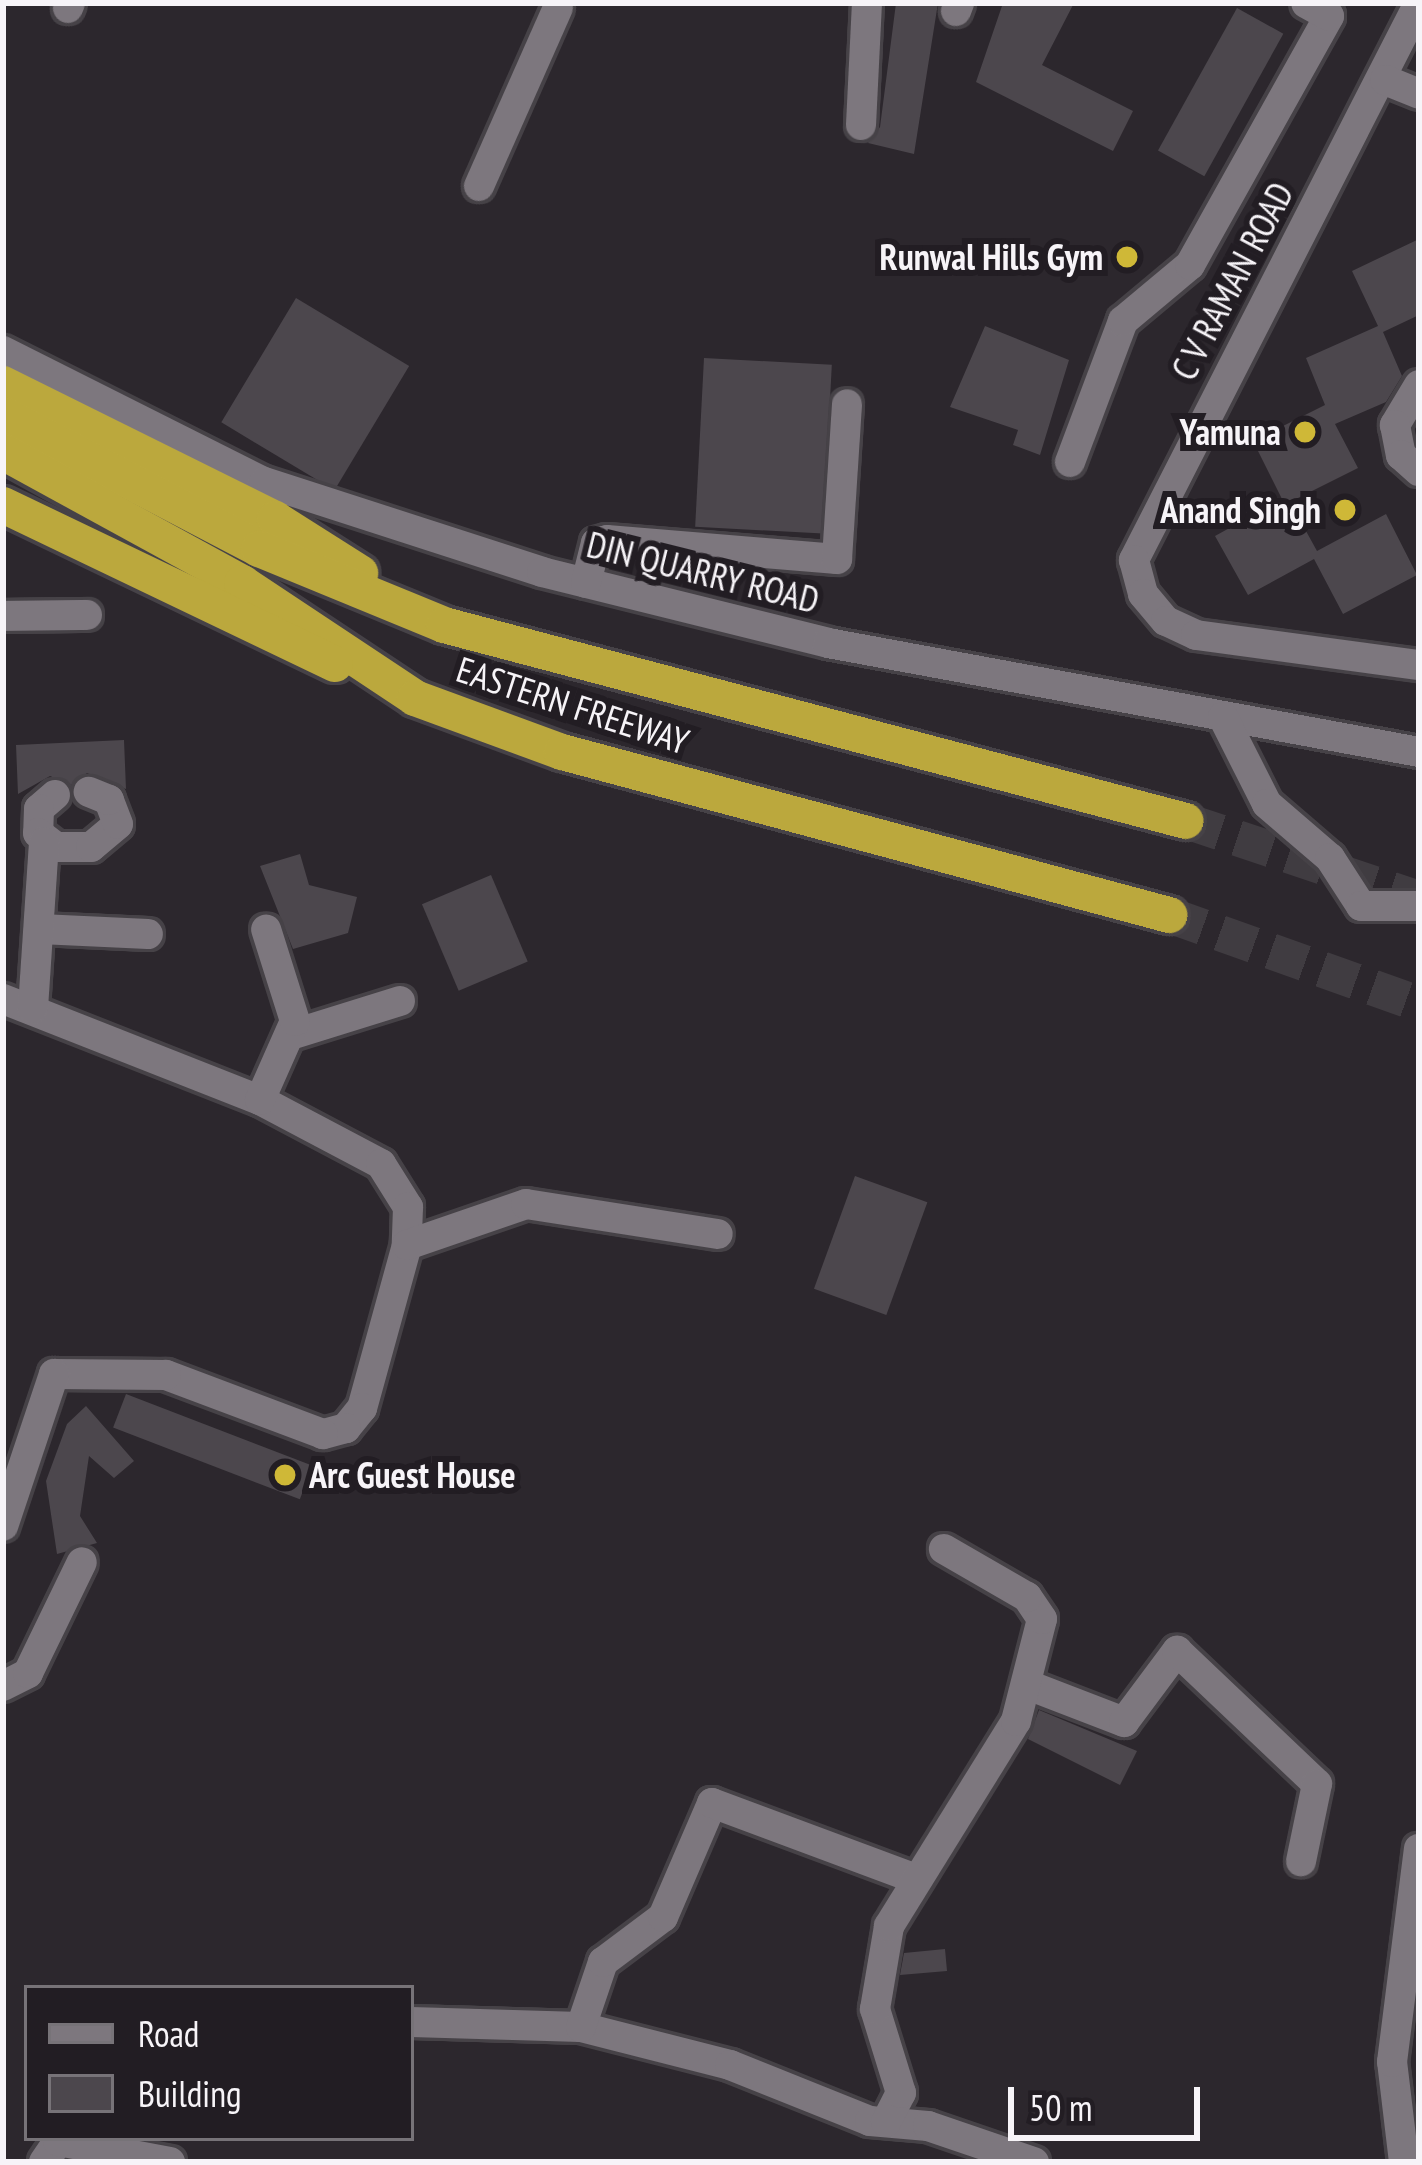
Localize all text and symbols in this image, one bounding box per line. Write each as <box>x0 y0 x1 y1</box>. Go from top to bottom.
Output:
street label: C V RAMAN ROAD <box>1161 174 1303 388</box>
place label: Runwal Hills Gym <box>879 235 1103 279</box>
marker: Runwal Hills Gym <box>1114 244 1140 270</box>
place label: Yamuna <box>1179 410 1281 454</box>
marker: Yamuna <box>1292 419 1318 445</box>
place label: Anand Singh <box>1160 488 1321 532</box>
marker: Anand Singh <box>1332 497 1358 523</box>
street label: DIN QUARRY ROAD <box>582 522 824 622</box>
street label: EASTERN FREEWAY <box>452 647 694 763</box>
place label: Arc Guest House <box>309 1453 517 1497</box>
marker: Arc Guest House <box>272 1462 298 1488</box>
legend <box>24 1985 414 2141</box>
text: Road <box>138 2010 199 2057</box>
scale bar <box>1014 2063 1206 2137</box>
text: Building <box>138 2070 242 2117</box>
text: 50 m <box>1029 2084 1092 2131</box>

